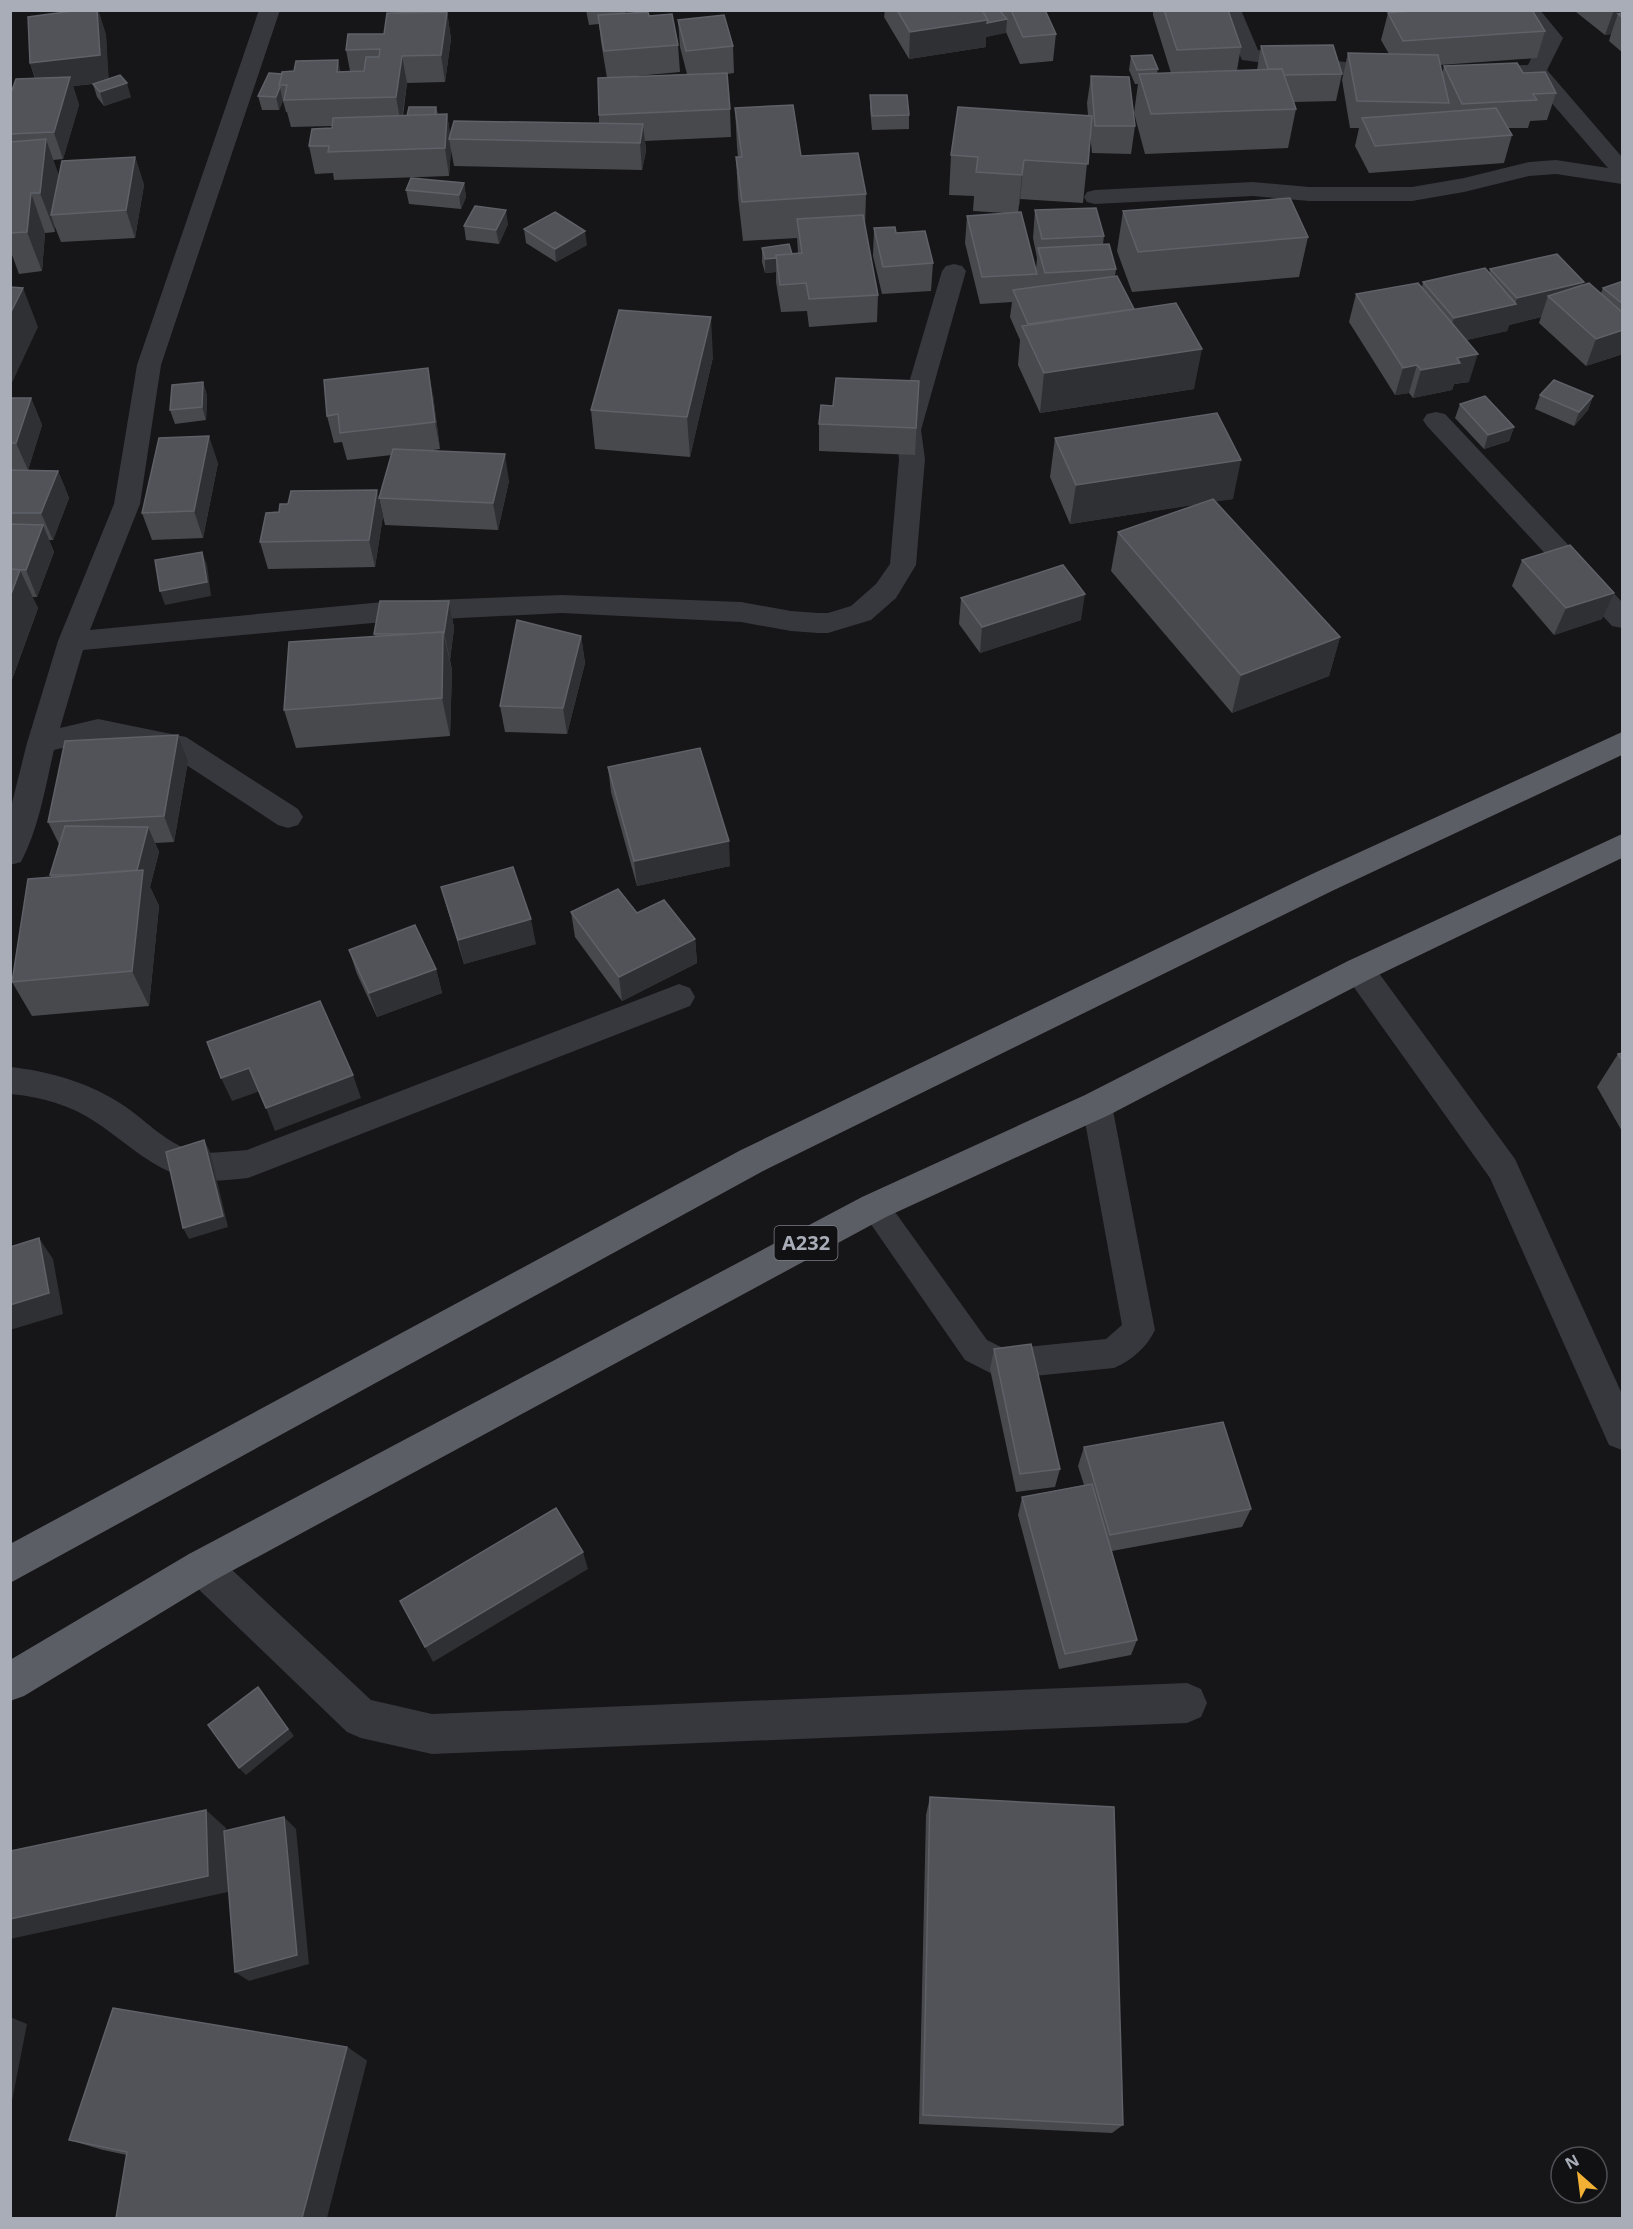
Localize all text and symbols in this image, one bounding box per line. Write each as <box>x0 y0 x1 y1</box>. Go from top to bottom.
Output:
road number: A232 <box>774 1226 838 1260</box>
north arrow <box>1549 2145 1609 2205</box>
text: N <box>1561 2149 1583 2175</box>

